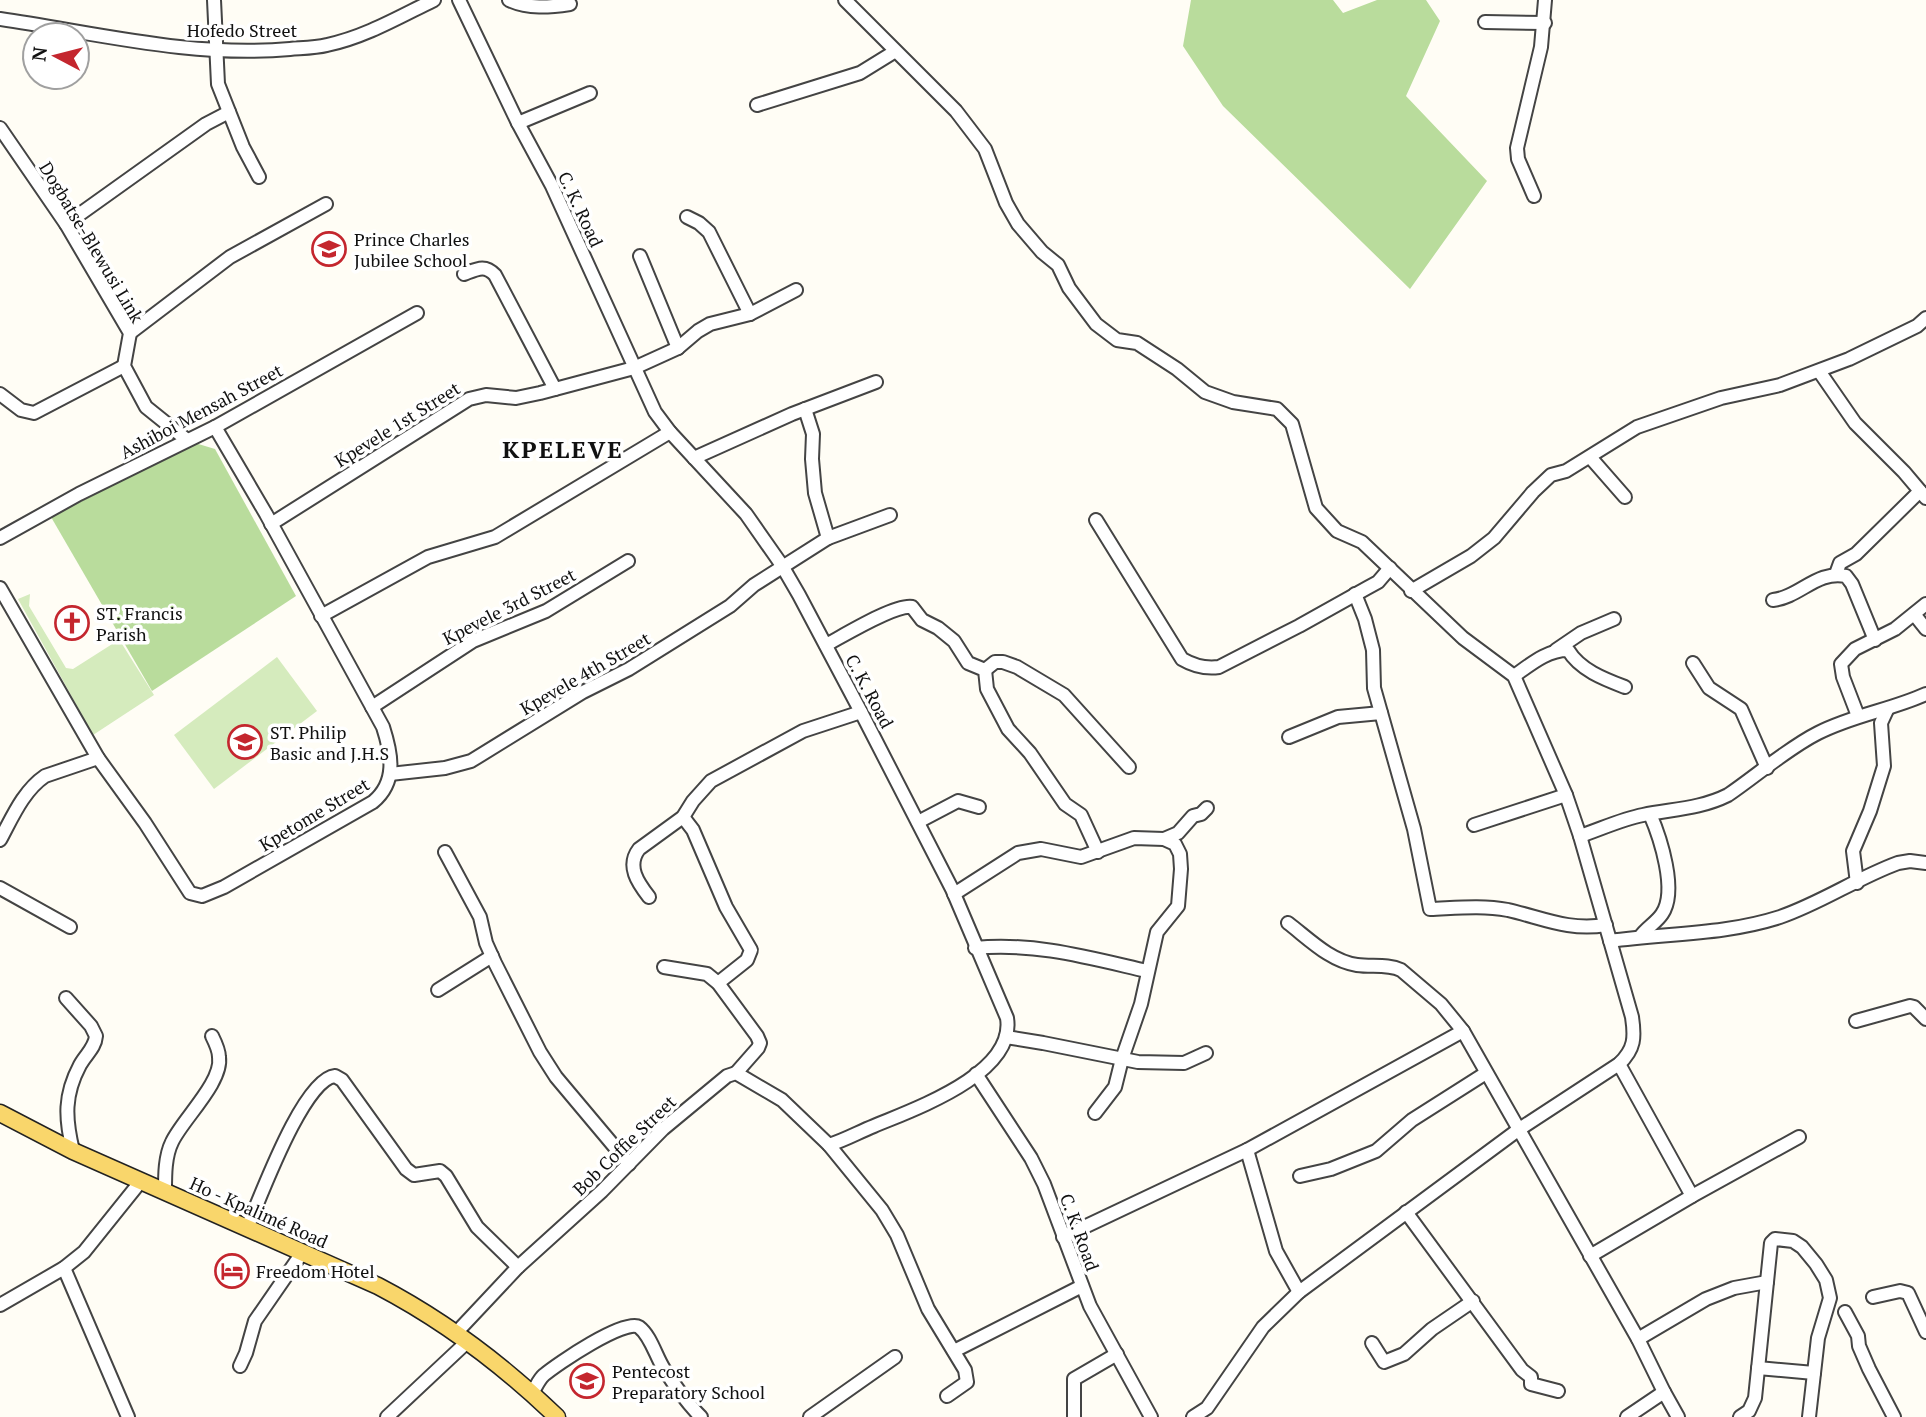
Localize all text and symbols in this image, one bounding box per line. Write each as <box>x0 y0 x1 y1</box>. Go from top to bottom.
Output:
street label: Hofedo Street <box>187 18 297 42</box>
north arrow <box>21 21 91 91</box>
text: N <box>25 45 52 63</box>
street label: Dogbatse-Blewusi Link <box>34 157 150 328</box>
street label: C. K. Road <box>553 167 609 251</box>
place label: Prince Charles Jubilee School <box>354 227 470 272</box>
school or university icon: Prince Charles Jubilee School <box>310 230 348 268</box>
street label: Ashiboi Mensah Street <box>116 358 287 464</box>
street label: Kpevele 1st Street <box>330 376 465 472</box>
district label: KPELEVE <box>502 433 624 465</box>
street label: Kpevele 3rd Street <box>438 562 580 650</box>
place label: ST. Francis Parish <box>96 601 183 646</box>
church icon: ST. Francis Parish <box>53 604 91 642</box>
street label: Kpevele 4th Street <box>516 626 655 720</box>
street label: C. K. Road <box>840 650 900 732</box>
place label: ST. Philip Basic and J.H.S <box>270 720 389 765</box>
school or university icon: ST. Philip Basic and J.H.S <box>226 723 264 761</box>
street label: Kpetome Street <box>254 771 374 856</box>
street label: Bob Coffie Street <box>567 1089 681 1200</box>
street label: Ho - Kpalimé Road <box>186 1171 332 1253</box>
street label: C. K. Road <box>1055 1190 1105 1274</box>
hotel icon: Freedom Hotel <box>213 1252 251 1290</box>
place label: Freedom Hotel <box>256 1259 375 1283</box>
place label: Pentecost Preparatory School <box>612 1359 765 1404</box>
school or university icon: Pentecost Preparatory School <box>568 1362 606 1400</box>

